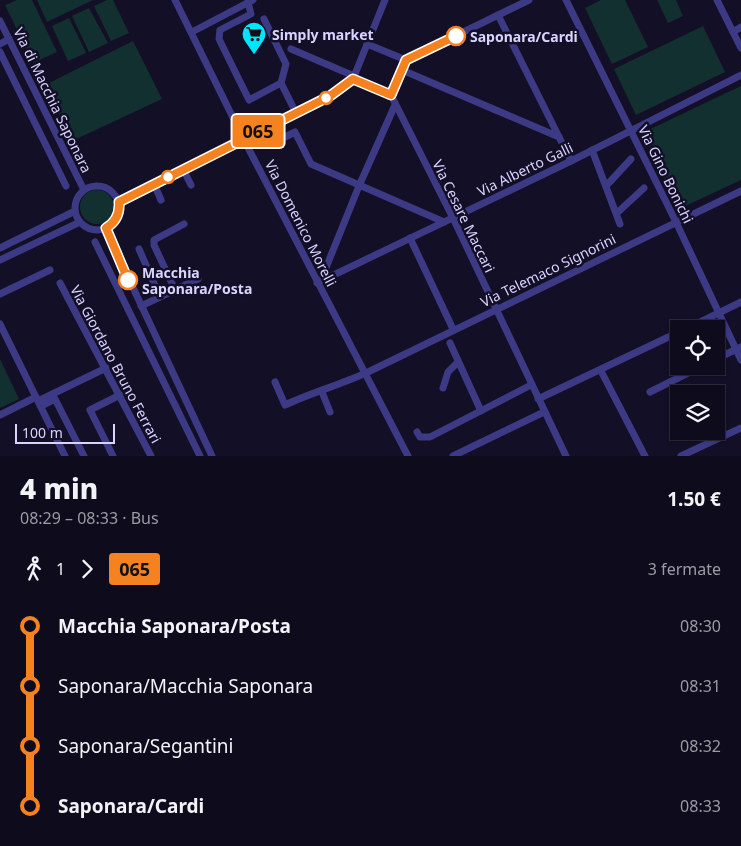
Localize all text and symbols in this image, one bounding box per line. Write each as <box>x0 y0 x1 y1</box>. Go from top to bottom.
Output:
supermarket icon: Simply market <box>241 21 267 55</box>
street label: Via di Macchia Saponara <box>9 24 97 176</box>
place label: Simply market <box>272 25 374 44</box>
marker: Saponara/Cardi <box>446 26 466 46</box>
place label: Saponara/Cardi <box>470 27 578 46</box>
unlabelled marker <box>319 91 333 105</box>
line badge: 065 <box>229 115 287 147</box>
text: 065 <box>243 119 273 143</box>
street label: Via Gino Bonichi <box>634 122 698 226</box>
street label: Via Alberto Galli <box>474 138 576 200</box>
street label: Via Domenico Morelli <box>261 156 341 290</box>
street label: Via Cesare Maccari <box>428 157 500 275</box>
unlabelled marker <box>161 170 175 184</box>
street label: Via Telemaco Signorini <box>477 229 619 311</box>
place label: Macchia Saponara/Posta <box>142 263 252 298</box>
marker: Macchia Saponara/Posta <box>118 270 138 290</box>
street label: Via Giordano Bruno Ferrari <box>66 282 166 446</box>
map controls <box>670 320 725 440</box>
button: locate <box>670 320 725 375</box>
button: layers <box>670 385 725 440</box>
scale bar <box>15 421 115 444</box>
text: 100 m <box>22 423 63 442</box>
text: 4 min <box>20 469 98 507</box>
text: 1.50 € <box>667 486 721 512</box>
text: 08:29 – 08:33 · Bus <box>20 507 159 529</box>
icon: walk <box>20 555 48 583</box>
icon: forward <box>73 555 101 583</box>
text: 065 <box>119 557 150 581</box>
text: 1 <box>56 558 65 580</box>
text: 3 fermate <box>648 558 721 580</box>
text: Macchia Saponara/Posta <box>58 613 291 639</box>
text: 08:30 <box>680 615 721 637</box>
text: Saponara/Macchia Saponara <box>58 673 313 699</box>
text: 08:31 <box>680 675 721 697</box>
text: Saponara/Segantini <box>58 733 234 759</box>
text: 08:32 <box>680 735 721 757</box>
text: Saponara/Cardi <box>58 793 204 819</box>
text: 08:33 <box>680 795 721 817</box>

